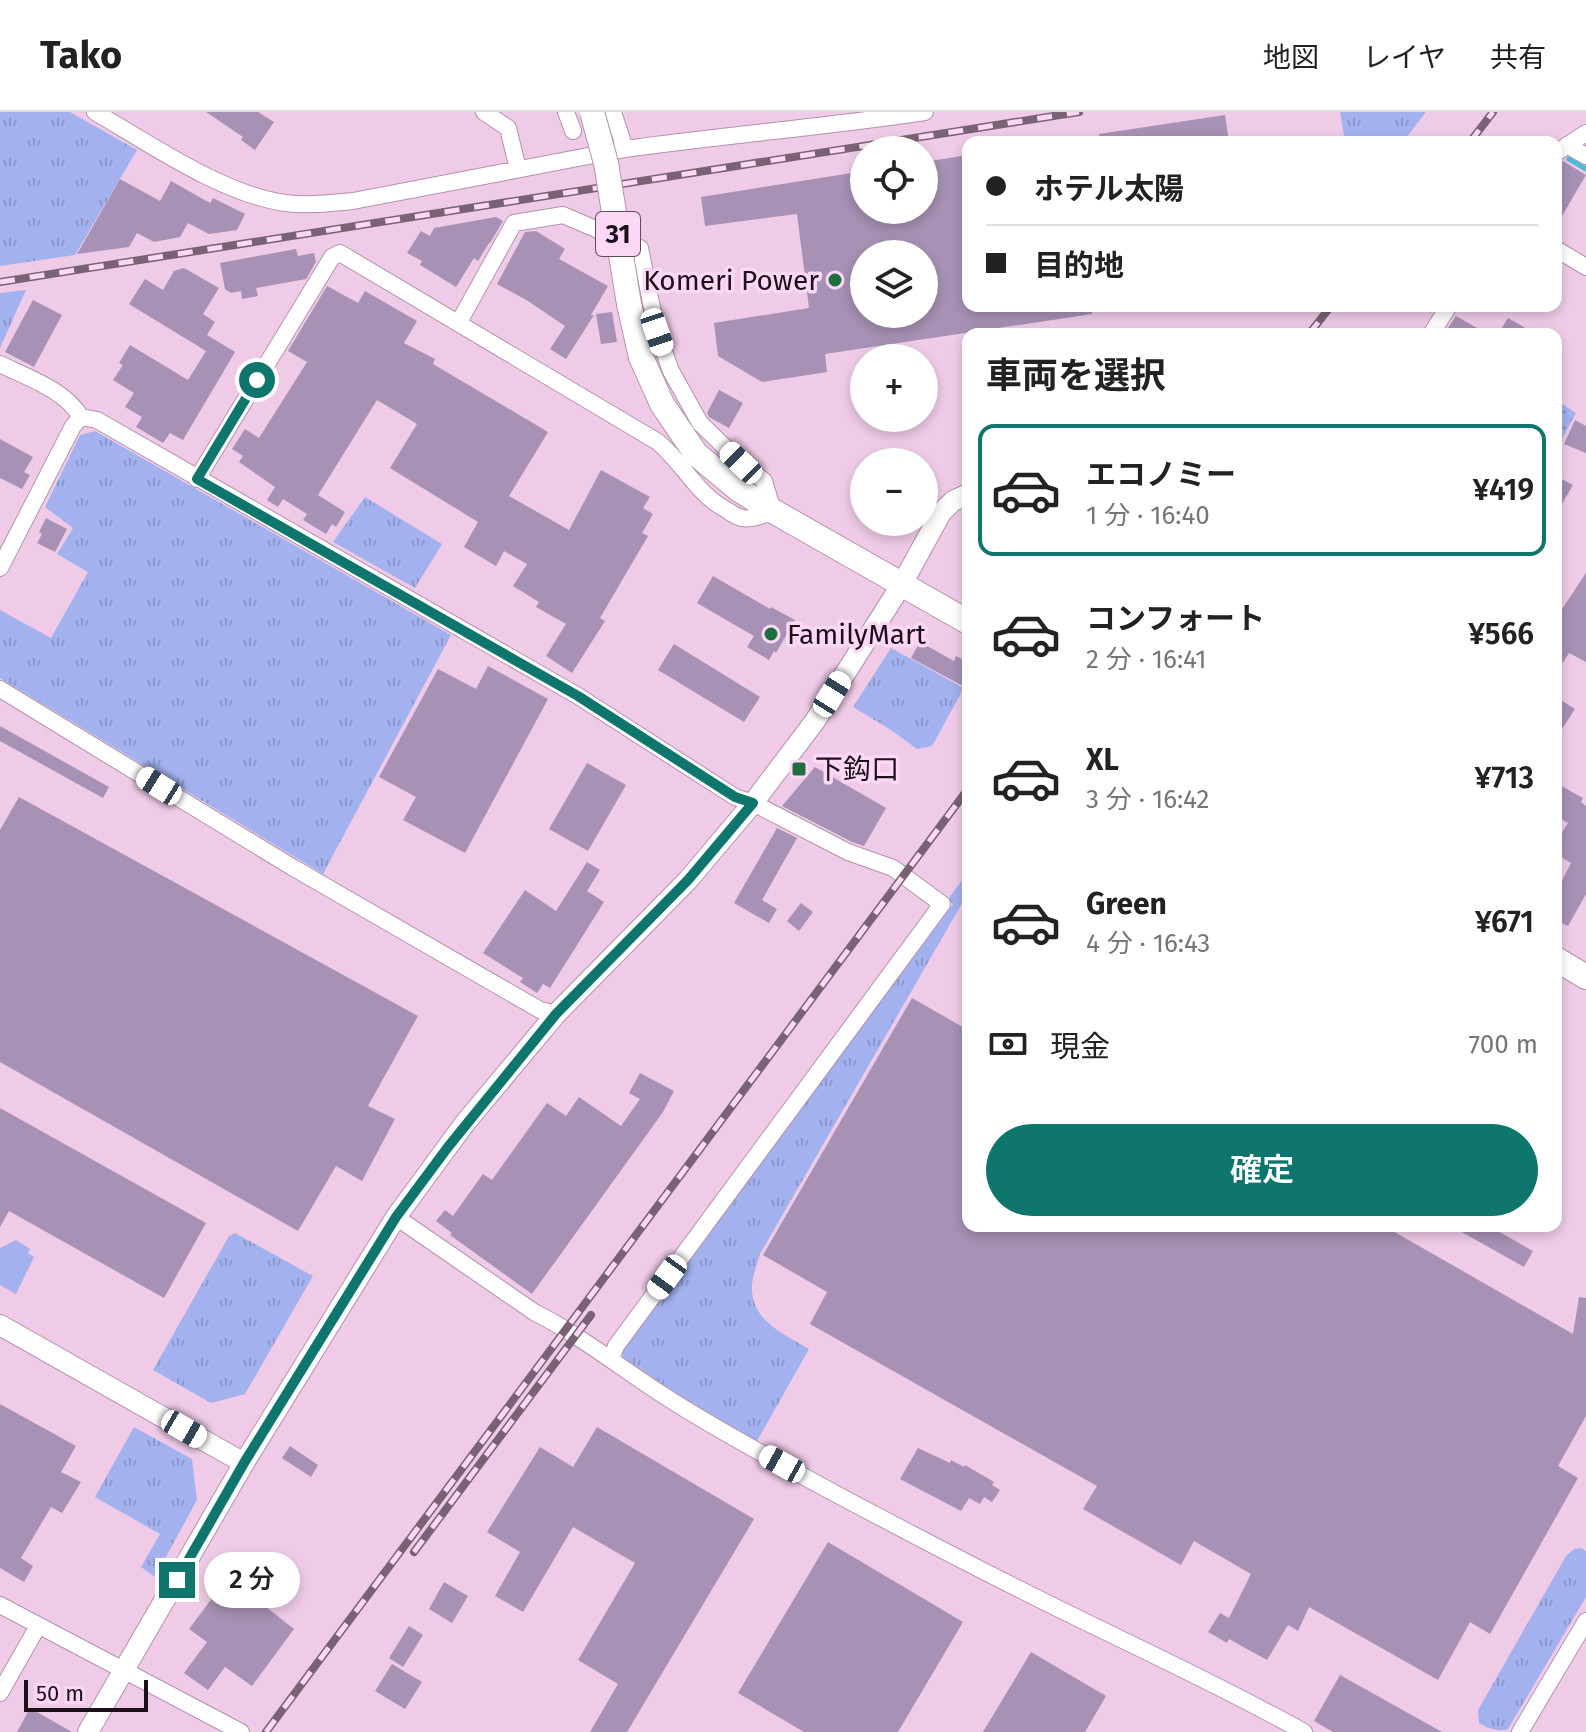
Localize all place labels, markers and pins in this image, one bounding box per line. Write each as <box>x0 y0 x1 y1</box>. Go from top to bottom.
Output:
place label: Komeri Power <box>643 264 819 297</box>
marker: Komeri Power <box>826 271 844 289</box>
place label: FamilyMart <box>787 618 927 651</box>
marker: FamilyMart <box>762 625 780 643</box>
place label: 下鈎口 <box>815 753 899 786</box>
marker: 下鈎口 <box>790 760 808 778</box>

